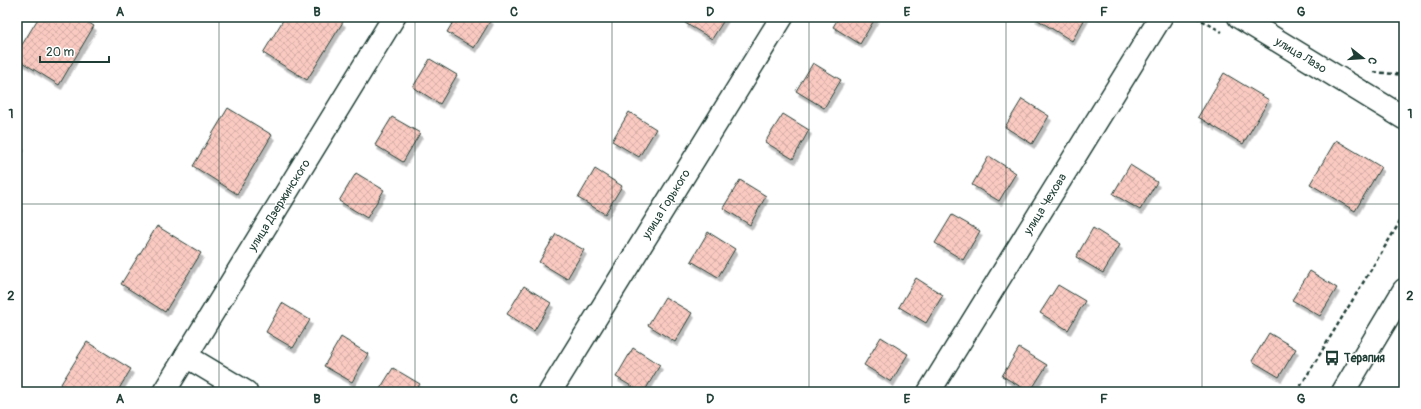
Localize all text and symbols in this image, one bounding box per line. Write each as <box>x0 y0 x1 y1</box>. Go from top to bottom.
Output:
text: A <box>116 4 125 20</box>
text: B <box>313 4 321 20</box>
text: C <box>510 4 518 20</box>
text: D <box>706 4 714 20</box>
text: E <box>904 4 911 20</box>
text: F <box>1100 4 1108 20</box>
text: G <box>1297 4 1306 20</box>
street label: улица Лазо <box>1271 34 1330 77</box>
scale bar <box>40 38 109 64</box>
north arrow <box>1343 38 1383 78</box>
text: 20 m <box>46 45 75 60</box>
text: С <box>1365 56 1379 66</box>
text: 1 <box>8 106 14 122</box>
text: 1 <box>1407 106 1413 122</box>
street label: улица Дзержинского <box>245 156 314 255</box>
street label: улица Горького <box>639 166 694 243</box>
street label: улица Чехова <box>1020 170 1070 239</box>
text: 2 <box>7 288 15 304</box>
text: 2 <box>1406 288 1414 304</box>
bus stop icon: Терапия <box>1323 349 1341 367</box>
place label: Терапия <box>1343 351 1385 366</box>
text: A <box>116 391 125 407</box>
text: B <box>313 391 321 407</box>
text: C <box>510 391 518 407</box>
text: D <box>706 391 714 407</box>
text: E <box>904 391 911 407</box>
text: F <box>1100 391 1108 407</box>
text: G <box>1297 391 1306 407</box>

